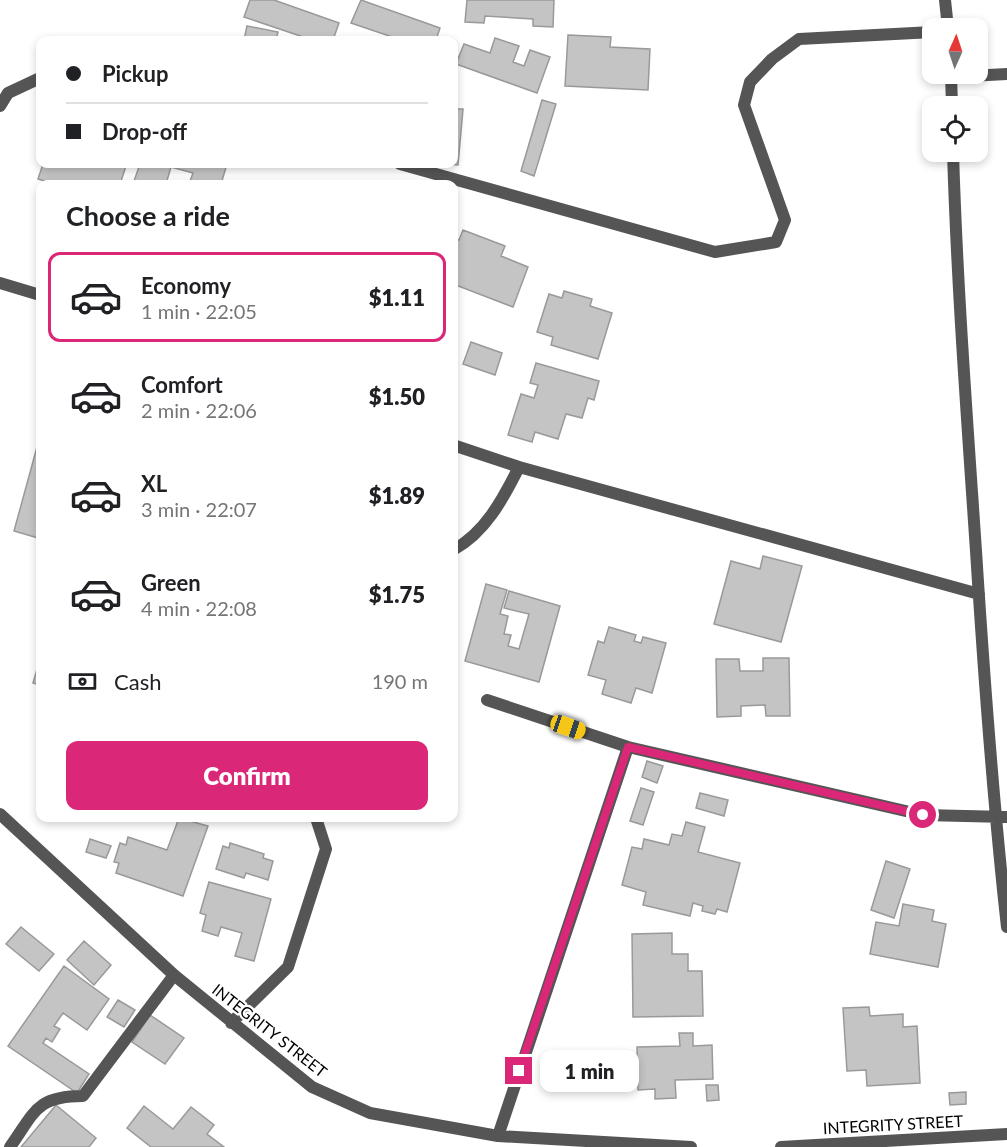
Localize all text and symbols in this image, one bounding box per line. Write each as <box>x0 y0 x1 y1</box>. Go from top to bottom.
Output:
north arrow <box>922 18 988 84</box>
map controls <box>922 18 988 162</box>
text: Pickup <box>102 60 168 87</box>
button: locate <box>922 96 988 162</box>
text: Drop-off <box>102 118 187 145</box>
text: Choose a ride <box>66 199 230 232</box>
icon: car <box>69 270 123 324</box>
text: Economy <box>141 272 231 299</box>
text: $1.11 <box>369 284 425 311</box>
text: 1 min · 22:05 <box>141 299 257 323</box>
icon: car <box>69 369 123 423</box>
text: Comfort <box>141 371 223 398</box>
text: $1.50 <box>369 383 425 410</box>
text: 2 min · 22:06 <box>141 398 257 422</box>
icon: car <box>69 468 123 522</box>
text: XL <box>141 470 167 497</box>
text: $1.89 <box>369 482 425 509</box>
text: 3 min · 22:07 <box>141 497 257 521</box>
icon: car <box>69 567 123 621</box>
text: Green <box>141 569 201 596</box>
text: $1.75 <box>369 581 425 608</box>
text: 4 min · 22:08 <box>141 596 257 620</box>
icon: cash <box>66 665 99 698</box>
text: Cash <box>114 668 161 695</box>
text: 190 m <box>372 669 428 693</box>
car <box>548 713 588 741</box>
button: Confirm <box>66 741 428 810</box>
route start <box>909 801 936 828</box>
street label: INTEGRITY STREET <box>209 979 332 1081</box>
callout: 1 min <box>540 1050 639 1092</box>
route end <box>505 1057 532 1084</box>
text: 1 min <box>565 1059 614 1083</box>
street label: INTEGRITY STREET <box>822 1111 964 1137</box>

